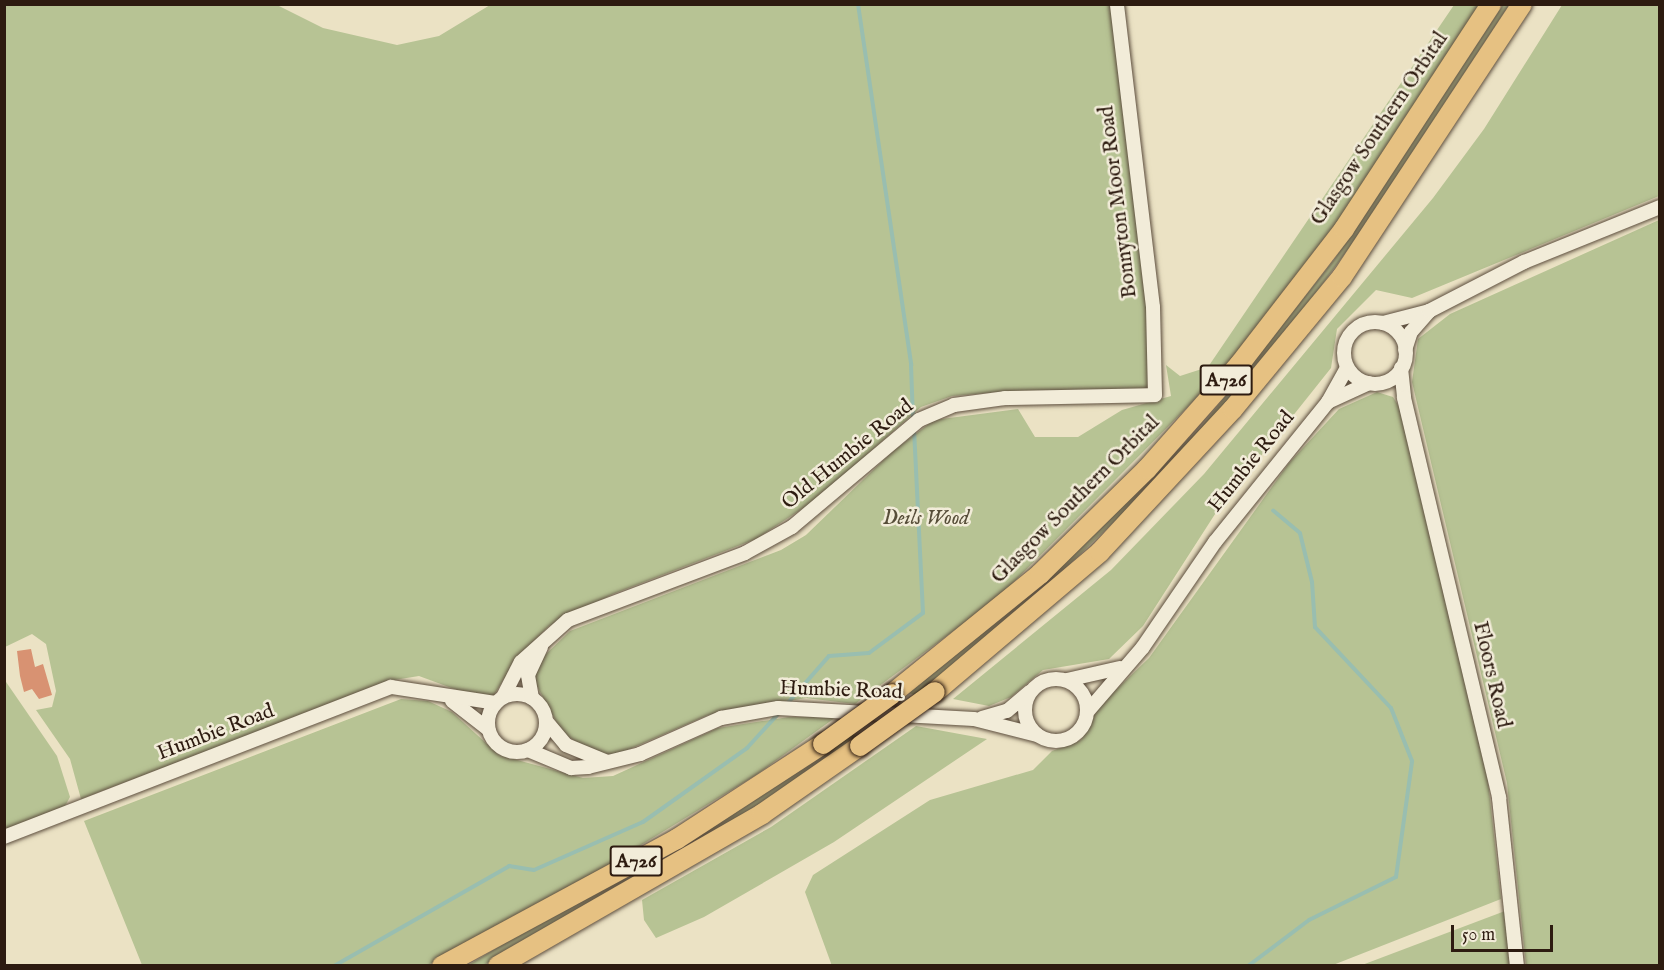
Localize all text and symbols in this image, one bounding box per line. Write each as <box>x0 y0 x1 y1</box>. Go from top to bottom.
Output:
street label: Glasgow Southern Orbital <box>1306 27 1454 231</box>
street label: Bonnyton Moor Road <box>1095 104 1143 300</box>
road number: A726 <box>1199 363 1253 397</box>
street label: Old Humbie Road <box>777 394 919 516</box>
street label: Humbie Road <box>1203 406 1301 518</box>
street label: Glasgow Southern Orbital <box>987 411 1165 589</box>
park label: Deils Wood <box>883 506 969 532</box>
street label: Floors Road <box>1466 619 1516 731</box>
street label: Humbie Road <box>779 676 903 706</box>
street label: Humbie Road <box>154 699 278 767</box>
road number: A726 <box>609 844 663 878</box>
scale bar <box>1454 913 1556 951</box>
text: 50 m <box>1462 924 1495 947</box>

